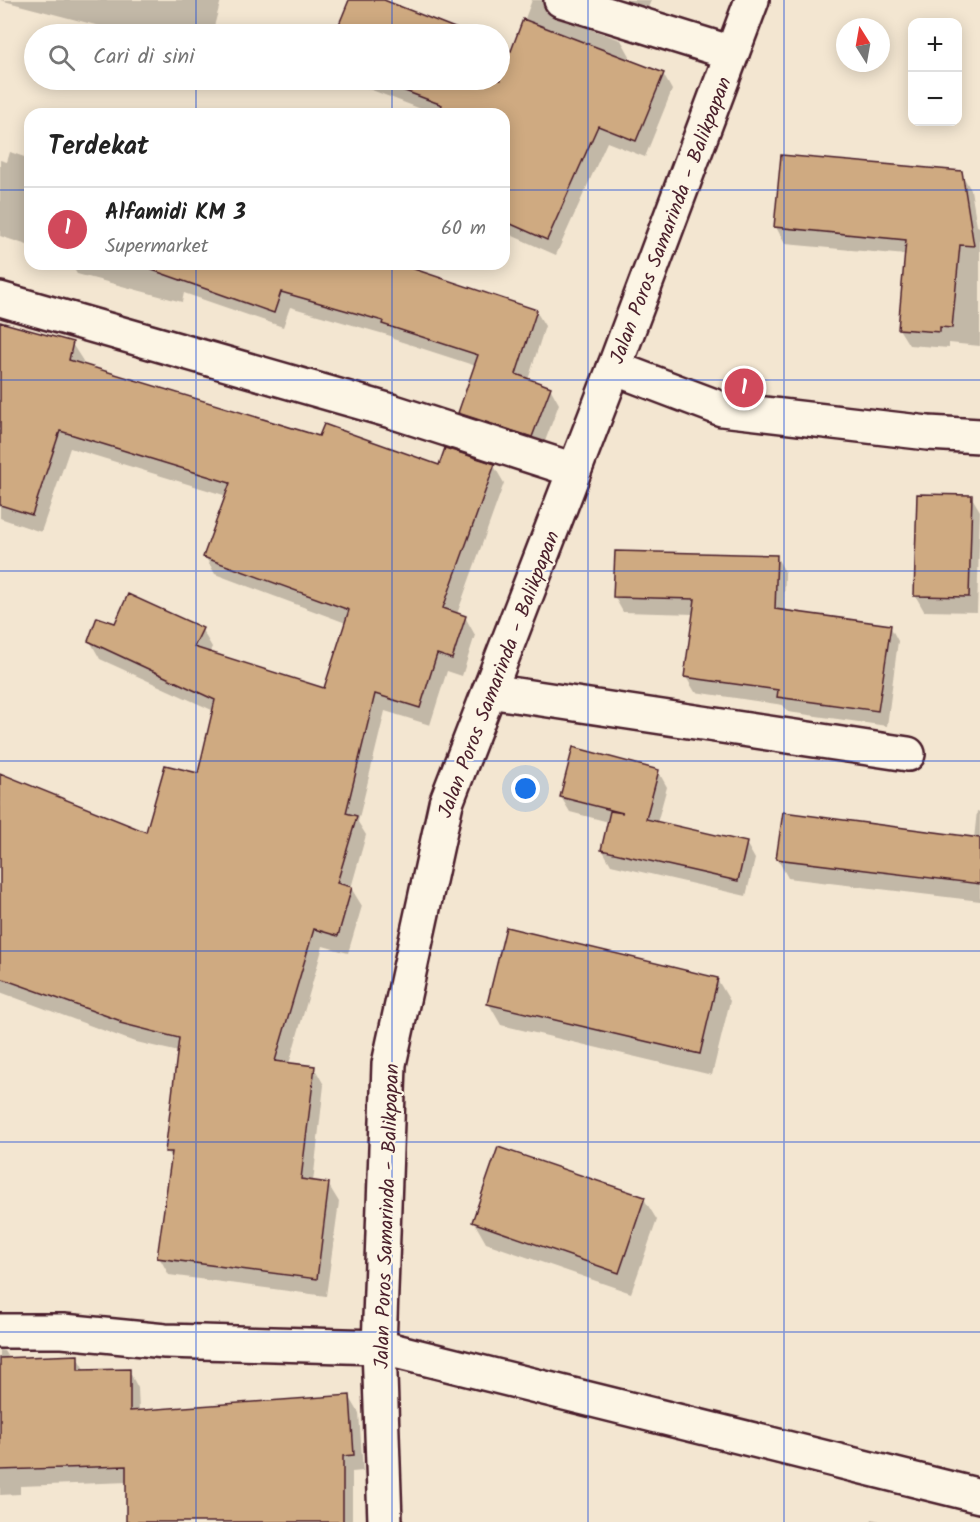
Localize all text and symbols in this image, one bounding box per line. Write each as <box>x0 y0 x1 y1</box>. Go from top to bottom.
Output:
north arrow <box>836 18 890 72</box>
map controls <box>908 18 962 126</box>
button: + <box>908 18 962 72</box>
search box <box>24 24 510 90</box>
text: Cari di sini <box>93 40 194 75</box>
icon: search <box>45 41 78 74</box>
street label: Jalan Poros Samarinda - Balikpapan <box>602 72 742 369</box>
button: − <box>908 72 962 126</box>
text: Terdekat <box>48 126 149 168</box>
text: Alfamidi KM 3 <box>105 196 246 231</box>
text: 1 <box>64 213 71 245</box>
text: 60 m <box>441 213 486 245</box>
text: Supermarket <box>105 231 208 263</box>
pin: 1 <box>724 366 764 410</box>
street label: Jalan Poros Samarinda - Balikpapan <box>430 526 570 823</box>
your location <box>511 774 540 803</box>
street label: Jalan Poros Samarinda - Balikpapan <box>367 1063 409 1369</box>

